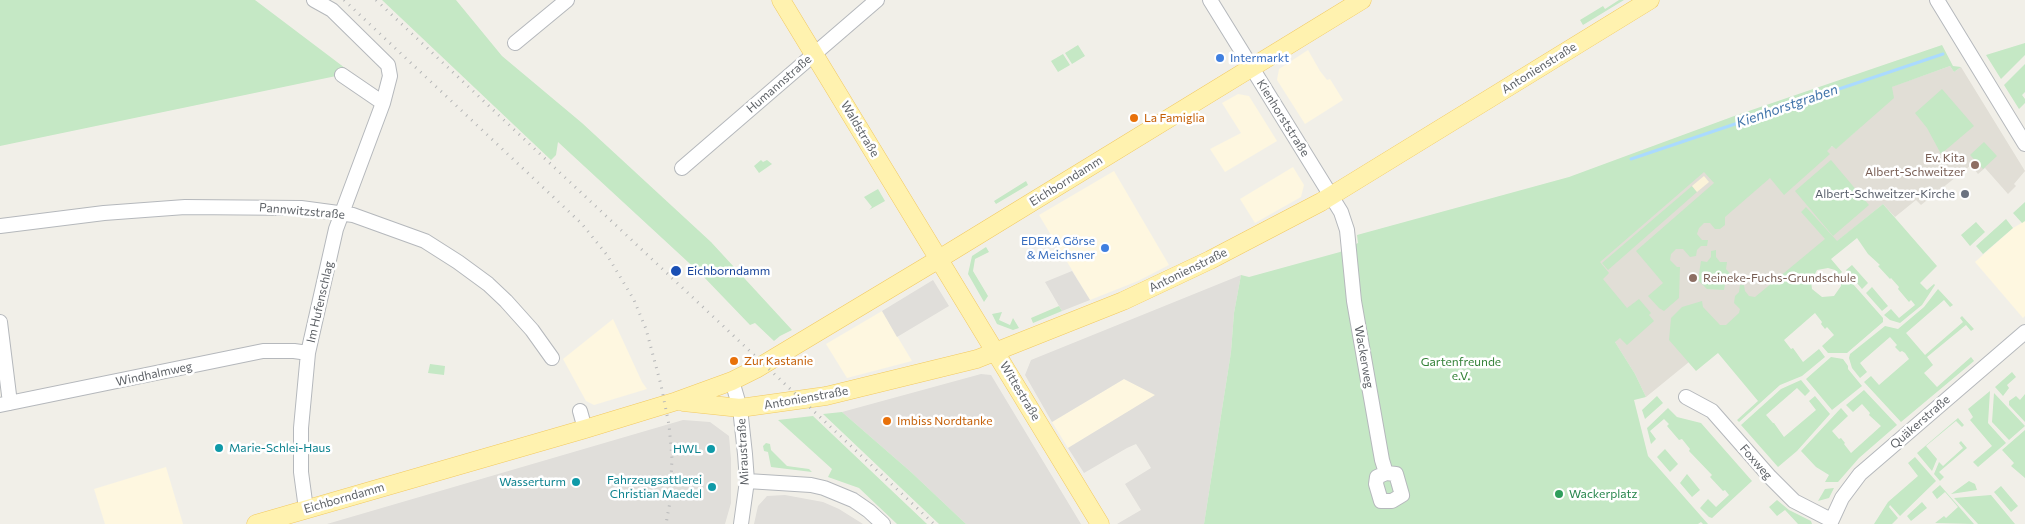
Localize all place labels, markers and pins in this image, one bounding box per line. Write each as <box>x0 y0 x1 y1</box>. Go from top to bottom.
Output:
place label: Intermarkt <box>1230 51 1289 65</box>
marker: Intermarkt <box>1214 52 1226 64</box>
place label: La Famiglia <box>1144 111 1205 125</box>
marker: La Famiglia <box>1128 112 1140 124</box>
place label: Ev. Kita Albert-Schweitzer <box>1865 151 1965 179</box>
marker: Ev. Kita Albert-Schweitzer <box>1969 159 1981 171</box>
place label: Albert-Schweitzer-Kirche <box>1815 187 1955 201</box>
marker: Albert-Schweitzer-Kirche <box>1959 188 1971 200</box>
place label: EDEKA Görse & Meichsner <box>1021 234 1095 262</box>
marker: EDEKA Görse & Meichsner <box>1099 242 1111 254</box>
marker: Eichborndamm <box>669 264 683 278</box>
place label: Eichborndamm <box>687 264 770 278</box>
place label: Reineke-Fuchs-Grundschule <box>1703 271 1856 285</box>
marker: Reineke-Fuchs-Grundschule <box>1687 272 1699 284</box>
place label: Zur Kastanie <box>744 354 813 368</box>
marker: Zur Kastanie <box>728 355 740 367</box>
place label: Imbiss Nordtanke <box>897 414 993 428</box>
marker: Imbiss Nordtanke <box>881 415 893 427</box>
place label: Marie-Schlei-Haus <box>229 441 331 455</box>
marker: Marie-Schlei-Haus <box>213 442 225 454</box>
place label: HWL <box>673 442 701 456</box>
marker: HWL <box>705 443 717 455</box>
place label: Fahrzeugsattlerei Christian Maedel <box>607 473 702 501</box>
place label: Wasserturm <box>499 475 566 489</box>
marker: Wasserturm <box>570 476 582 488</box>
marker: Fahrzeugsattlerei Christian Maedel <box>706 481 718 493</box>
place label: Wackerplatz <box>1569 487 1637 501</box>
marker: Wackerplatz <box>1553 488 1565 500</box>

